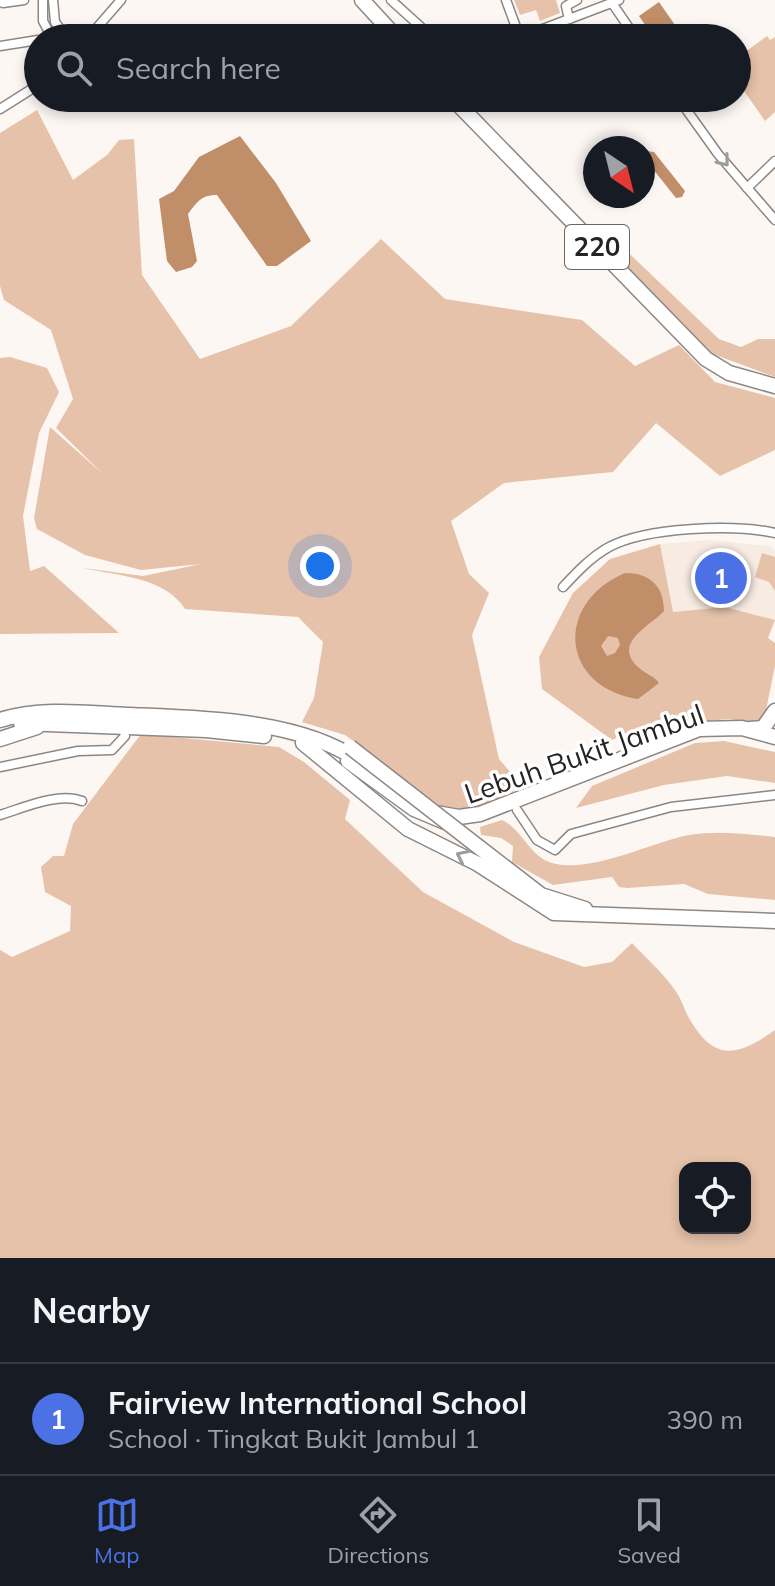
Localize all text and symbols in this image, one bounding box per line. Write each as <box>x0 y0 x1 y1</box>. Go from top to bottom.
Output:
search box <box>24 24 751 112</box>
icon: search <box>52 46 96 90</box>
text: Search here <box>116 49 281 87</box>
north arrow <box>583 136 655 208</box>
one-way arrow <box>714 152 729 166</box>
road number: 220 <box>565 225 629 269</box>
your location <box>300 546 340 586</box>
pin: 1 <box>695 548 747 608</box>
street label: Lebuh Bukit Jambul <box>460 696 708 811</box>
one-way arrow <box>456 850 471 866</box>
map controls <box>679 1162 751 1234</box>
button: locate <box>679 1162 751 1234</box>
text: Nearby <box>32 1289 150 1332</box>
text: Fairview International School <box>108 1384 527 1422</box>
text: 1 <box>50 1403 66 1436</box>
text: 390 m <box>667 1403 743 1436</box>
text: School · Tingkat Bukit Jambul 1 <box>108 1422 480 1455</box>
tab: Map <box>94 1493 139 1569</box>
tab: Directions <box>328 1493 429 1569</box>
tab: Saved <box>617 1493 681 1569</box>

